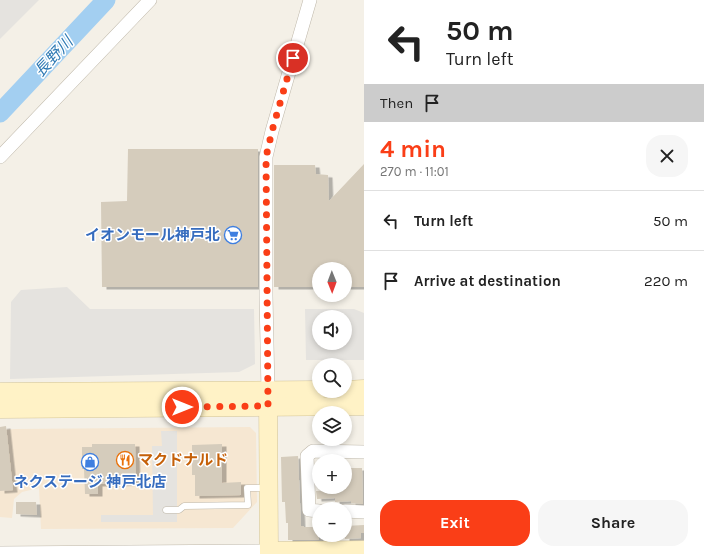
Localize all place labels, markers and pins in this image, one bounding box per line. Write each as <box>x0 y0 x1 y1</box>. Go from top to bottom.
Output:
pin <box>276 41 310 75</box>
supermarket icon: イオンモール神戸北 <box>223 225 243 245</box>
place label: イオンモール神戸北 <box>85 226 220 244</box>
restaurant icon: マクドナルド <box>115 450 135 470</box>
place label: マクドナルド <box>138 451 228 469</box>
shop icon: ネクステージ 神戸北店 <box>80 452 100 472</box>
place label: ネクステージ 神戸北店 <box>13 473 167 491</box>

